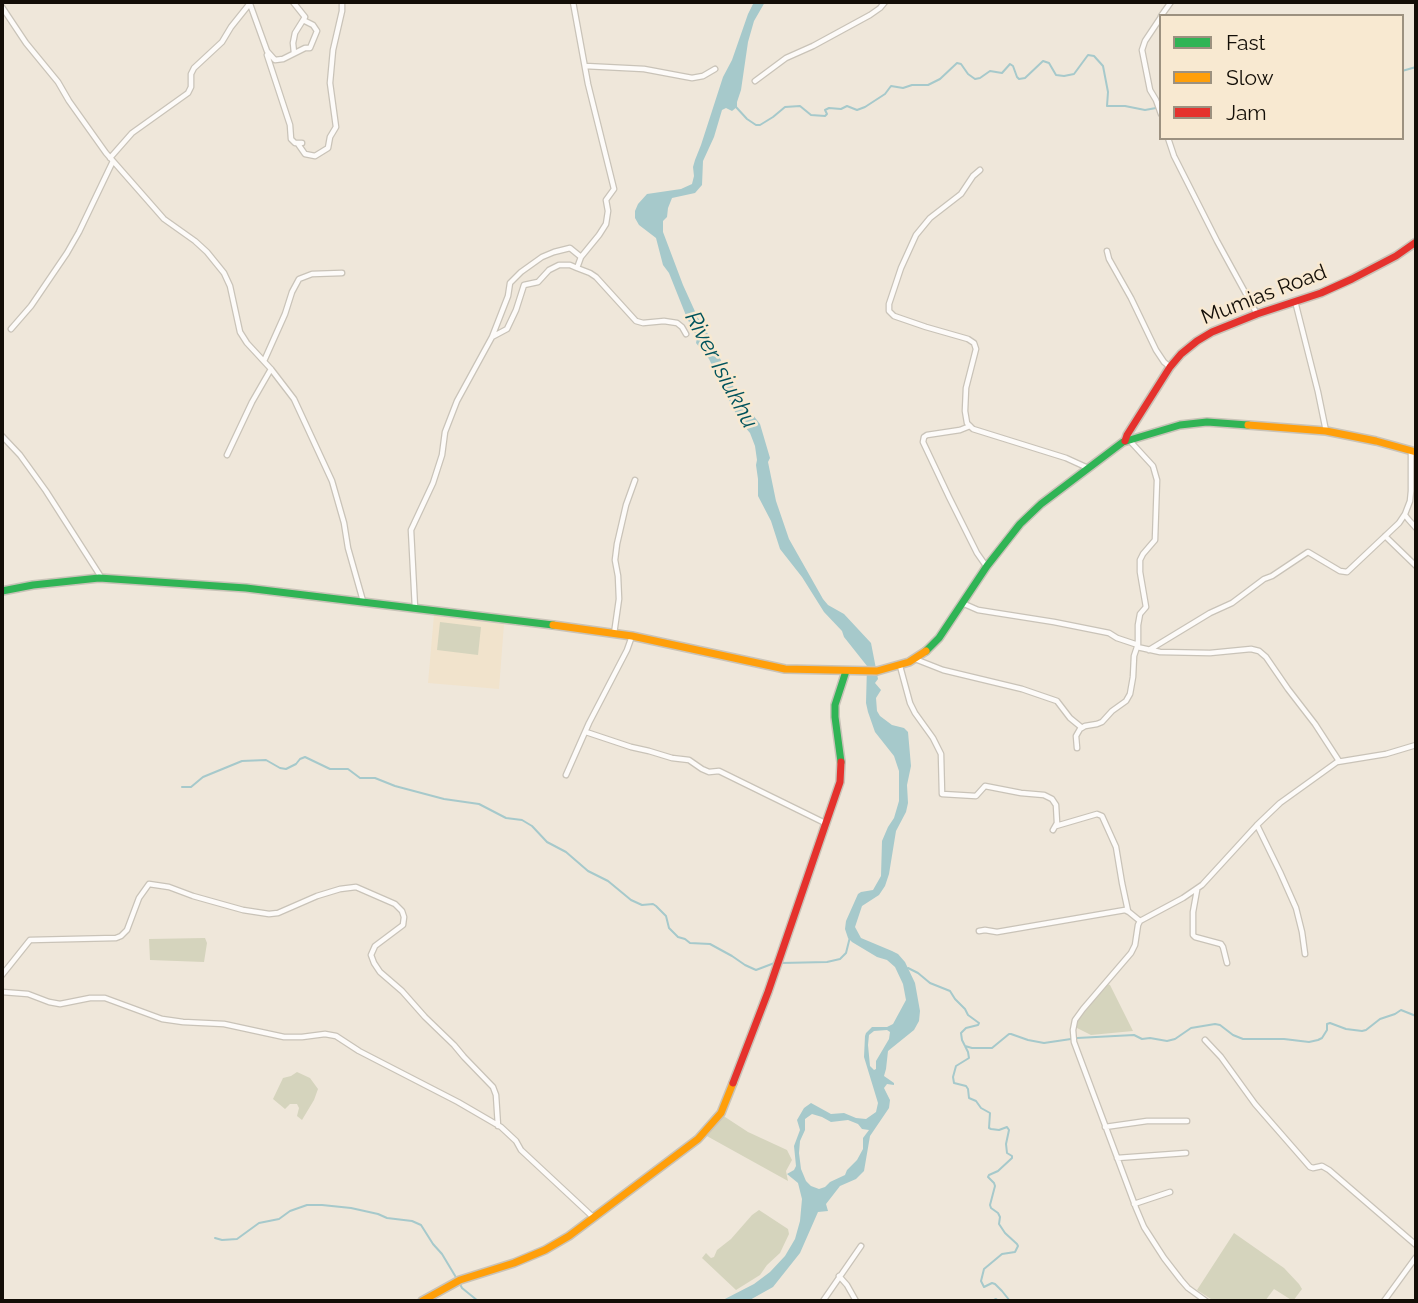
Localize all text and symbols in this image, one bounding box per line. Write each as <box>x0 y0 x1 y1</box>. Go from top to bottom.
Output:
legend <box>1159 14 1404 140</box>
text: Fast <box>1226 30 1266 55</box>
text: Slow <box>1226 65 1274 90</box>
text: Jam <box>1226 100 1267 125</box>
street label: Mumias Road <box>1198 260 1330 330</box>
water label: River Isiukhu <box>679 307 763 433</box>

